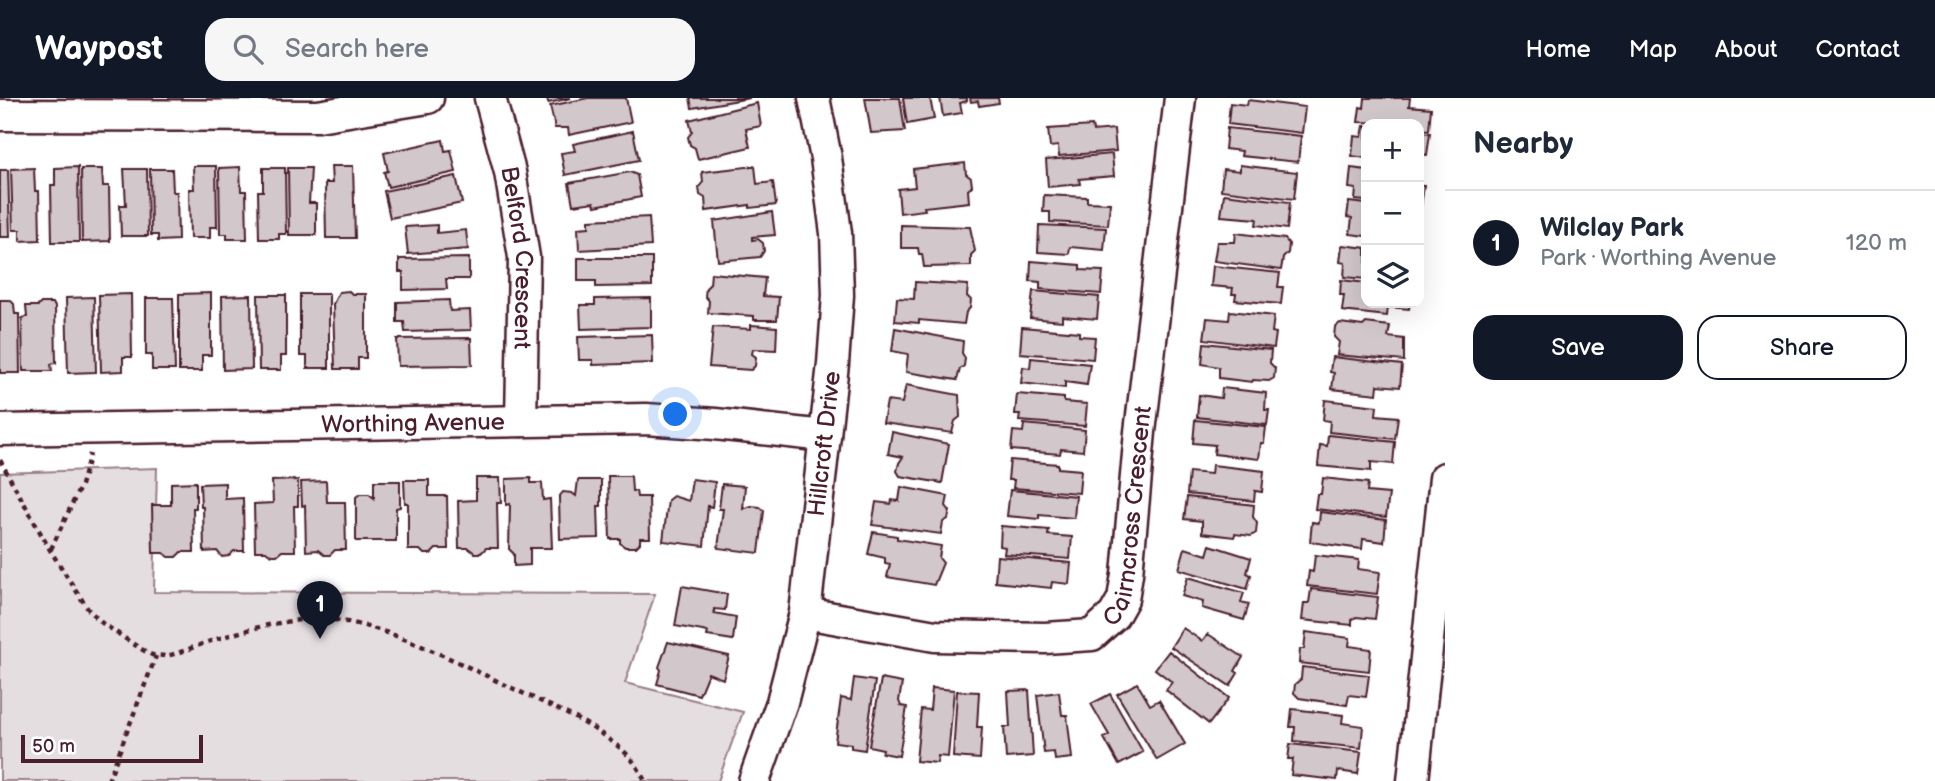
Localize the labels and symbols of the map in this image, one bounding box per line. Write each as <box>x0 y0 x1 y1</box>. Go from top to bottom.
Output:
street label: Belford Crescent <box>494 164 538 350</box>
street label: Hillcroft Drive <box>802 370 847 518</box>
your location <box>658 397 692 431</box>
street label: Cairncross Crescent <box>1097 404 1158 633</box>
street label: Worthing Avenue <box>321 407 505 440</box>
pin: 1 <box>297 581 343 639</box>
scale bar <box>21 732 203 764</box>

